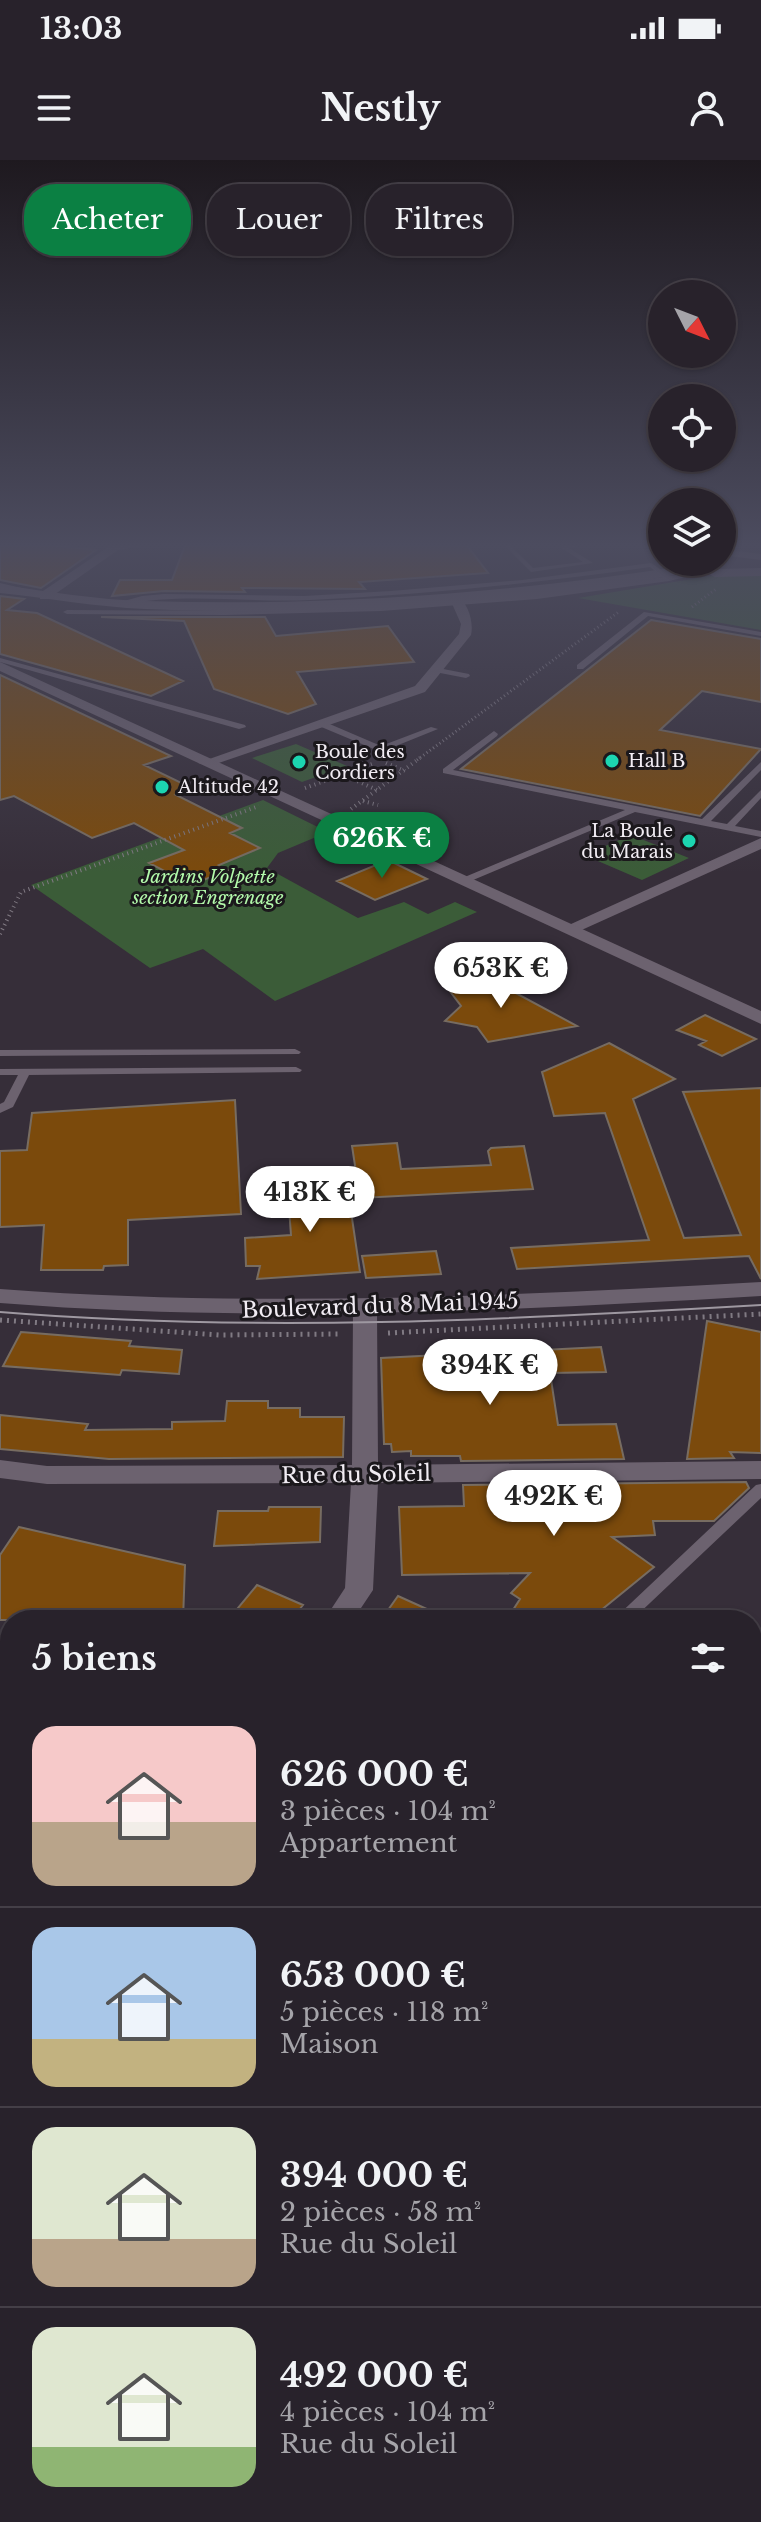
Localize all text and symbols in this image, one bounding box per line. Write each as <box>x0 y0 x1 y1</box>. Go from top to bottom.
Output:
text: 13:03 <box>40 10 122 47</box>
icon: menu <box>32 86 76 130</box>
text: Nestly <box>320 86 441 131</box>
icon: person <box>685 86 729 130</box>
chip: Acheter <box>24 184 191 256</box>
chip: Louer <box>207 184 350 256</box>
chip: Filtres <box>366 184 512 256</box>
north arrow <box>648 280 736 368</box>
map controls <box>648 280 736 576</box>
button: locate <box>648 384 736 472</box>
button: layers <box>648 488 736 576</box>
place label: Boule des Cordiers <box>315 741 405 784</box>
place label: Hall B <box>628 750 685 772</box>
marker: Hall B <box>603 752 621 770</box>
marker: Boule des Cordiers <box>290 753 308 771</box>
place label: Altitude 42 <box>177 776 279 798</box>
marker: Altitude 42 <box>153 778 171 796</box>
pin: 626K € <box>317 812 447 880</box>
place label: La Boule du Marais <box>581 820 673 863</box>
text: 626K € <box>332 822 432 854</box>
marker: La Boule du Marais <box>680 832 698 850</box>
park label: Jardins Volpette section Engrenage <box>131 866 284 909</box>
pin: 653K € <box>436 942 566 1010</box>
text: 653K € <box>452 952 550 984</box>
pin: 413K € <box>245 1166 375 1234</box>
text: 413K € <box>264 1176 356 1208</box>
street label: Boulevard du 8 Mai 1945 <box>241 1287 519 1324</box>
pin: 394K € <box>425 1339 555 1407</box>
text: 394K € <box>441 1349 539 1381</box>
street label: Rue du Soleil <box>281 1460 431 1489</box>
pin: 492K € <box>489 1470 619 1538</box>
text: 492K € <box>504 1480 604 1512</box>
icon: filters <box>686 1636 730 1680</box>
text: 5 biens <box>32 1637 157 1679</box>
text: 626 000 € <box>280 1753 469 1795</box>
icon: home <box>96 1758 192 1854</box>
text: 3 pièces · 104 m² <box>280 1795 496 1827</box>
text: Appartement <box>280 1827 457 1859</box>
text: 653 000 € <box>280 1954 466 1996</box>
icon: home <box>96 1959 192 2055</box>
text: 5 pièces · 118 m² <box>280 1996 488 2028</box>
text: Maison <box>280 2028 378 2060</box>
text: 394 000 € <box>280 2154 468 2196</box>
icon: home <box>96 2159 192 2255</box>
text: 2 pièces · 58 m² <box>280 2196 481 2228</box>
text: Rue du Soleil <box>280 2228 457 2260</box>
text: 492 000 € <box>280 2354 469 2396</box>
icon: home <box>96 2359 192 2455</box>
text: 4 pièces · 104 m² <box>280 2396 495 2428</box>
text: Rue du Soleil <box>280 2428 457 2460</box>

